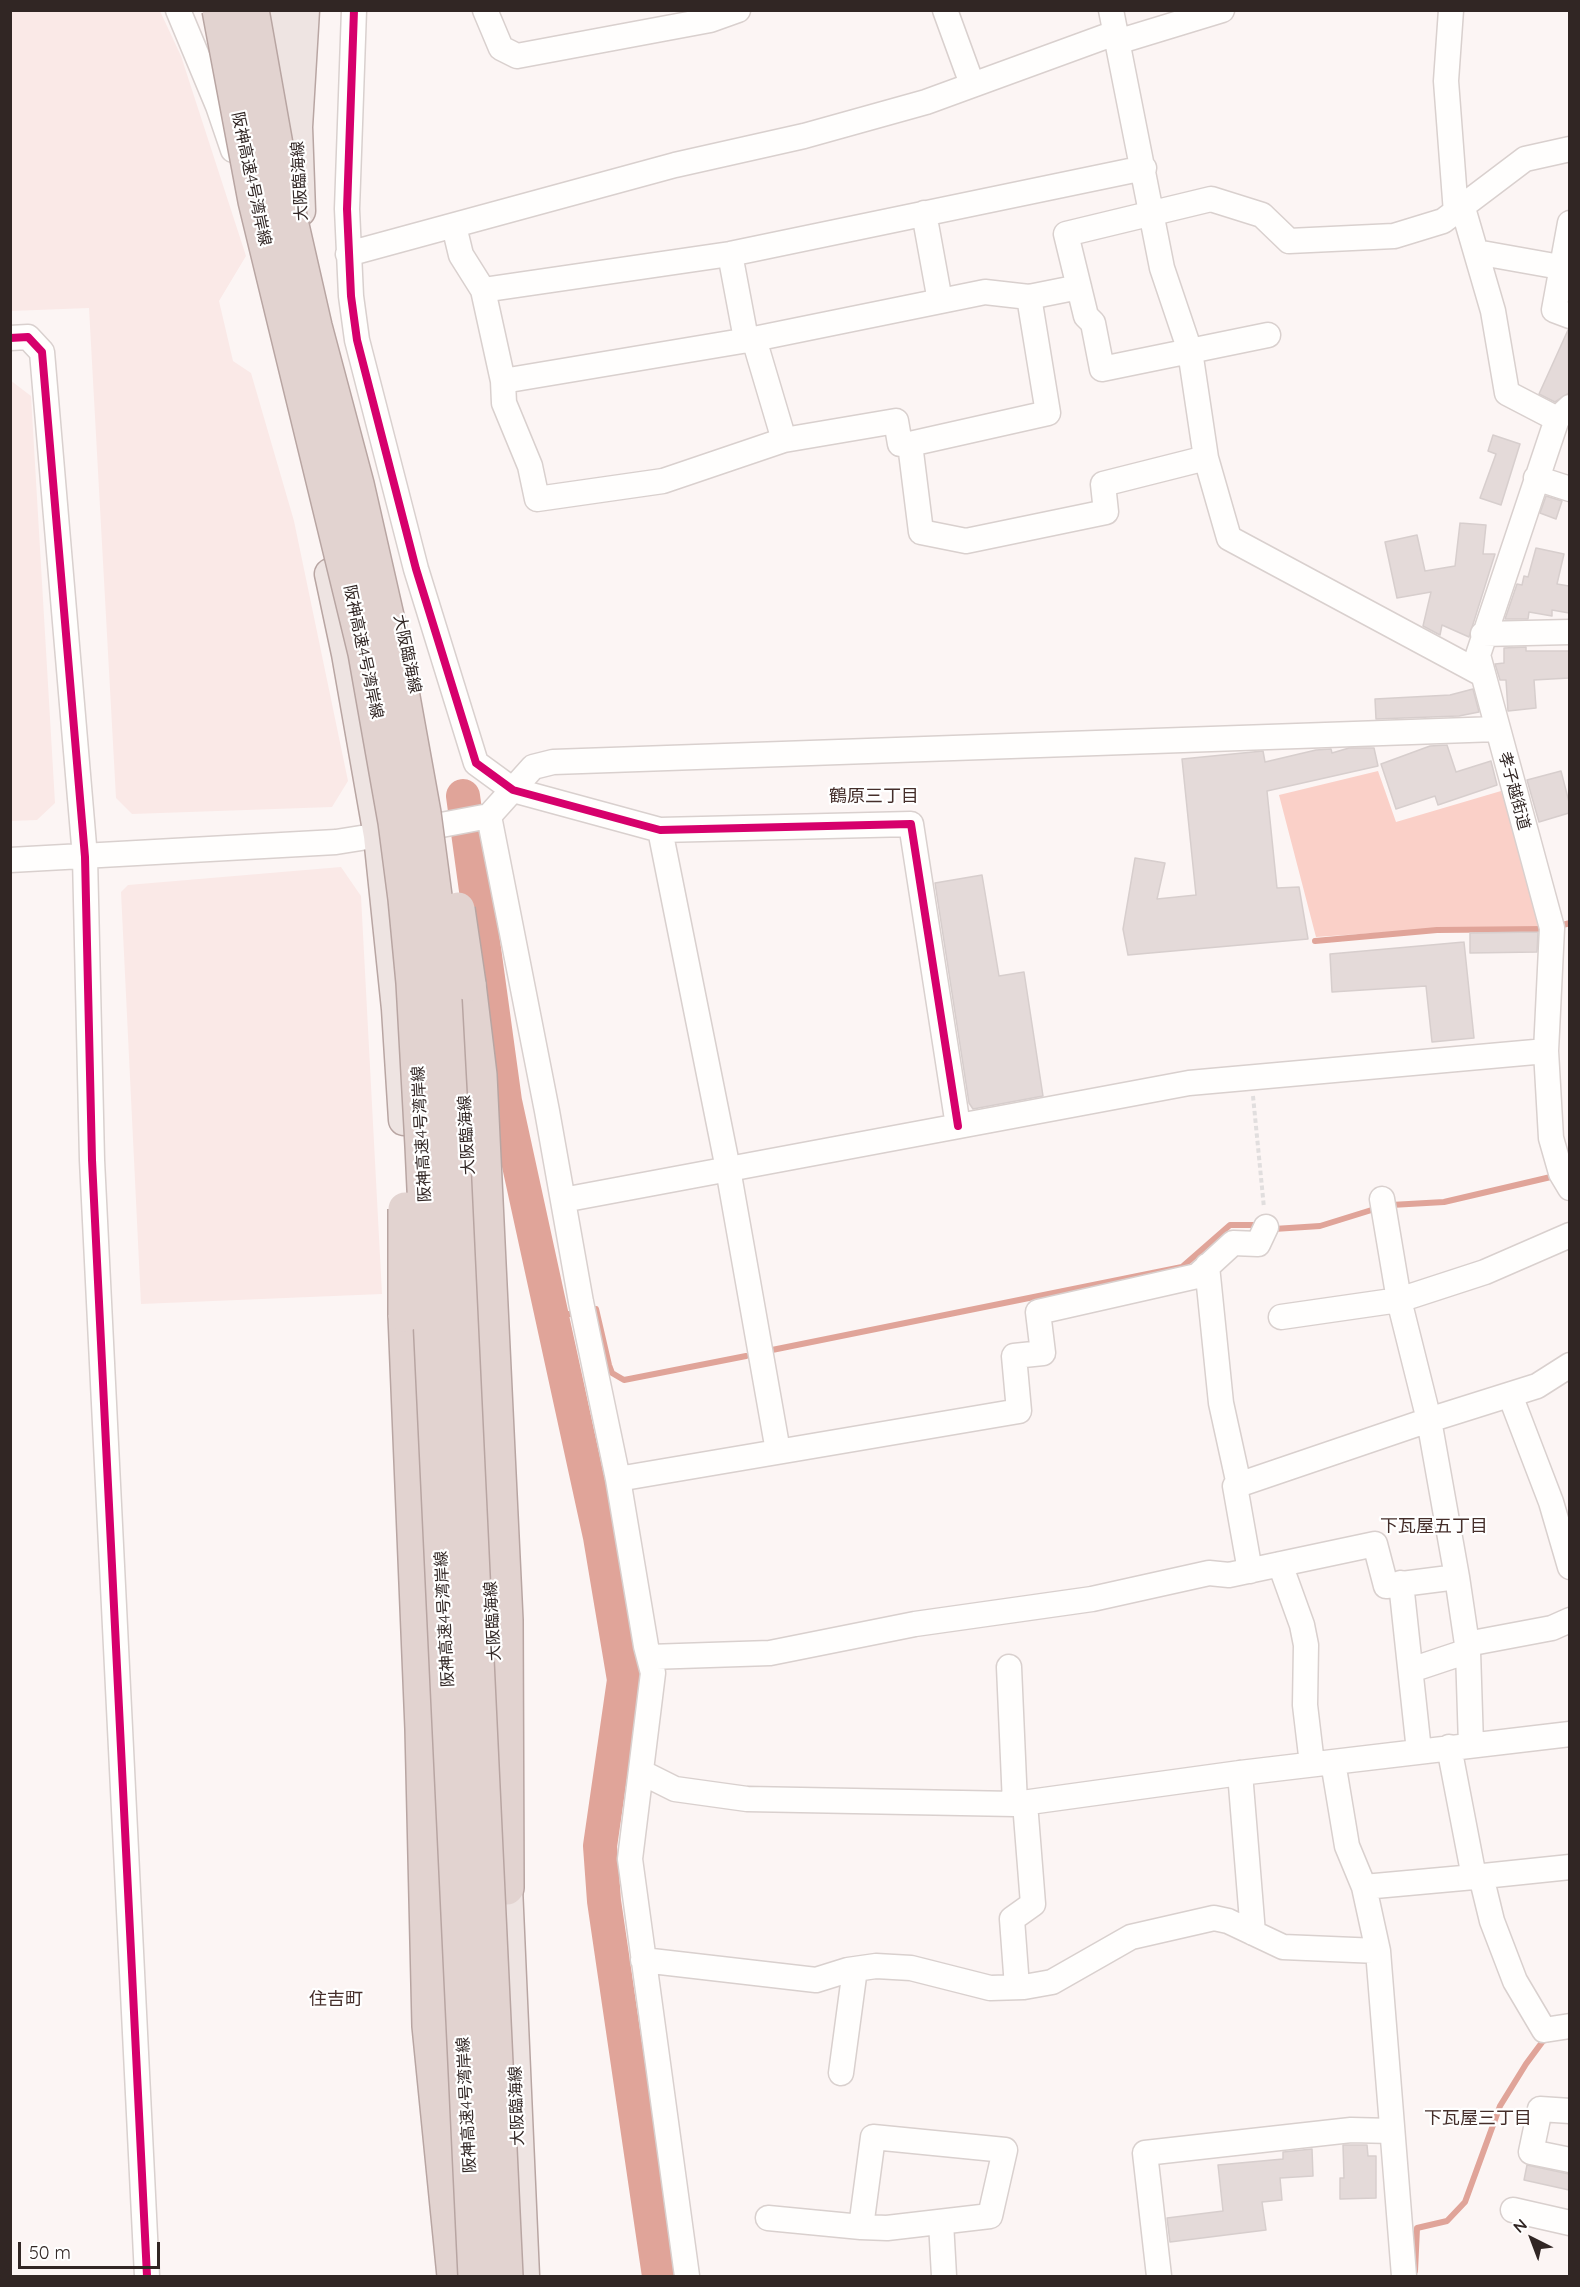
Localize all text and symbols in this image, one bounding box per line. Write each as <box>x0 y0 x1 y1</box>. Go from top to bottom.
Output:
street label: 阪神高速4号湾岸線 <box>227 110 275 248</box>
street label: 大阪臨海線 <box>288 141 312 221</box>
street label: 阪神高速4号湾岸線 <box>339 583 387 721</box>
street label: 大阪臨海線 <box>389 613 425 695</box>
street label: 孝子越街道 <box>1494 750 1534 832</box>
district label: 鶴原三丁目 <box>829 786 919 808</box>
street label: 阪神高速4号湾岸線 <box>409 1065 435 1203</box>
street label: 大阪臨海線 <box>455 1095 479 1175</box>
district label: 下瓦屋五丁目 <box>1380 1516 1488 1538</box>
street label: 阪神高速4号湾岸線 <box>432 1550 458 1688</box>
street label: 大阪臨海線 <box>481 1581 505 1661</box>
district label: 住吉町 <box>309 1989 363 2011</box>
street label: 阪神高速4号湾岸線 <box>454 2036 480 2174</box>
street label: 大阪臨海線 <box>506 2066 528 2146</box>
district label: 下瓦屋三丁目 <box>1424 2108 1532 2130</box>
north arrow <box>1502 2209 1562 2269</box>
text: N <box>1509 2214 1531 2237</box>
scale bar <box>21 2230 164 2268</box>
text: 50 m <box>29 2241 71 2264</box>

